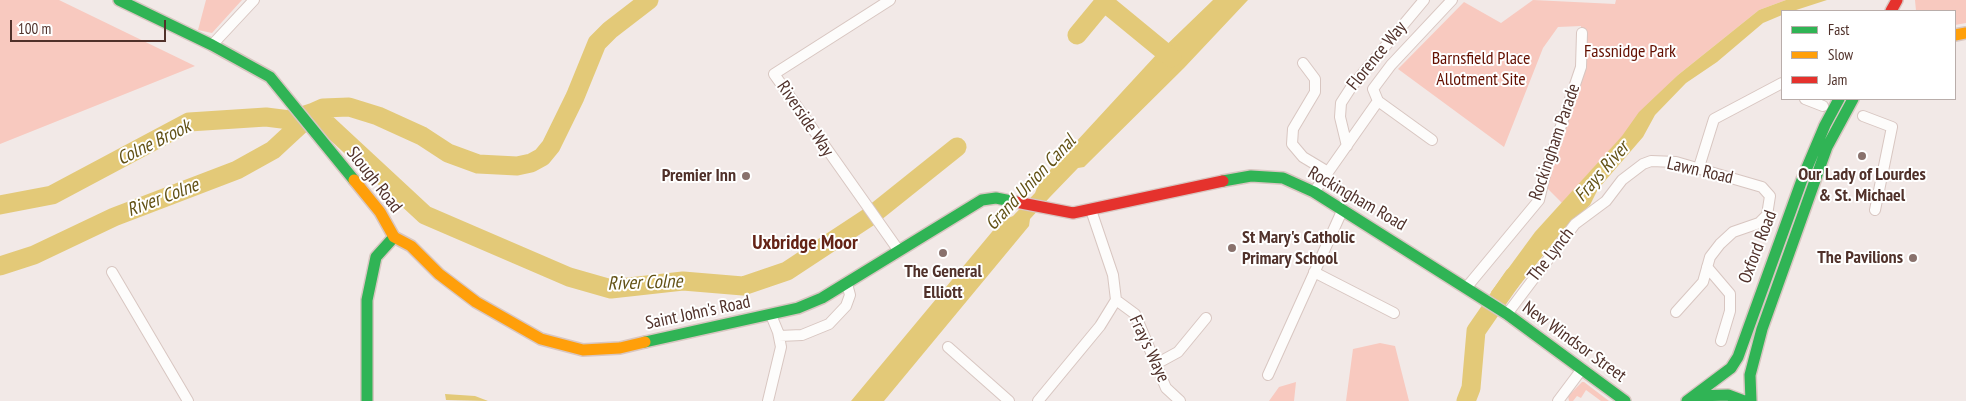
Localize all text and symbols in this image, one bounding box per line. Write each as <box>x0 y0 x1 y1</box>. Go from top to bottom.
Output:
scale bar <box>12 10 169 42</box>
legend <box>1781 10 1956 100</box>
street label: Florence Way <box>1343 17 1411 95</box>
text: 100 m <box>18 19 51 38</box>
text: Fast <box>1828 20 1849 39</box>
park label: Fassnidge Park <box>1584 41 1676 63</box>
text: Slow <box>1828 45 1853 64</box>
park label: Barnsfield Place Allotment Site <box>1432 48 1530 90</box>
text: Jam <box>1828 70 1847 89</box>
street label: Riverside Way <box>772 77 838 161</box>
street label: Rockingham Parade <box>1525 81 1585 203</box>
water label: Colne Brook <box>114 115 194 171</box>
water label: Grand Union Canal <box>981 131 1081 235</box>
water label: Frays River <box>1570 137 1634 207</box>
street label: Slough Road <box>342 143 406 217</box>
marker: Our Lady of Lourdes & St. Michael <box>1856 150 1868 162</box>
street label: Lawn Road <box>1665 153 1735 189</box>
street label: Rockingham Road <box>1304 162 1410 236</box>
place label: Our Lady of Lourdes & St. Michael <box>1798 164 1926 206</box>
place label: Premier Inn <box>662 165 736 187</box>
marker: Premier Inn <box>740 170 752 182</box>
water label: River Colne <box>124 174 202 222</box>
street label: Oxford Road <box>1734 207 1782 287</box>
street label: The Lynch <box>1523 224 1579 286</box>
place label: St Mary's Catholic Primary School <box>1242 227 1355 270</box>
district label: Uxbridge Moor <box>752 231 858 255</box>
marker: St Mary's Catholic Primary School <box>1226 242 1238 254</box>
marker: The General Elliott <box>937 247 949 259</box>
place label: The Pavilions <box>1817 247 1903 269</box>
marker: The Pavilions <box>1907 252 1919 264</box>
place label: The General Elliott <box>904 261 982 304</box>
water label: River Colne <box>607 270 683 296</box>
street label: Saint John's Road <box>644 291 752 335</box>
street label: New Windsor Street <box>1518 297 1630 387</box>
street label: Fray's Waye <box>1124 312 1174 386</box>

